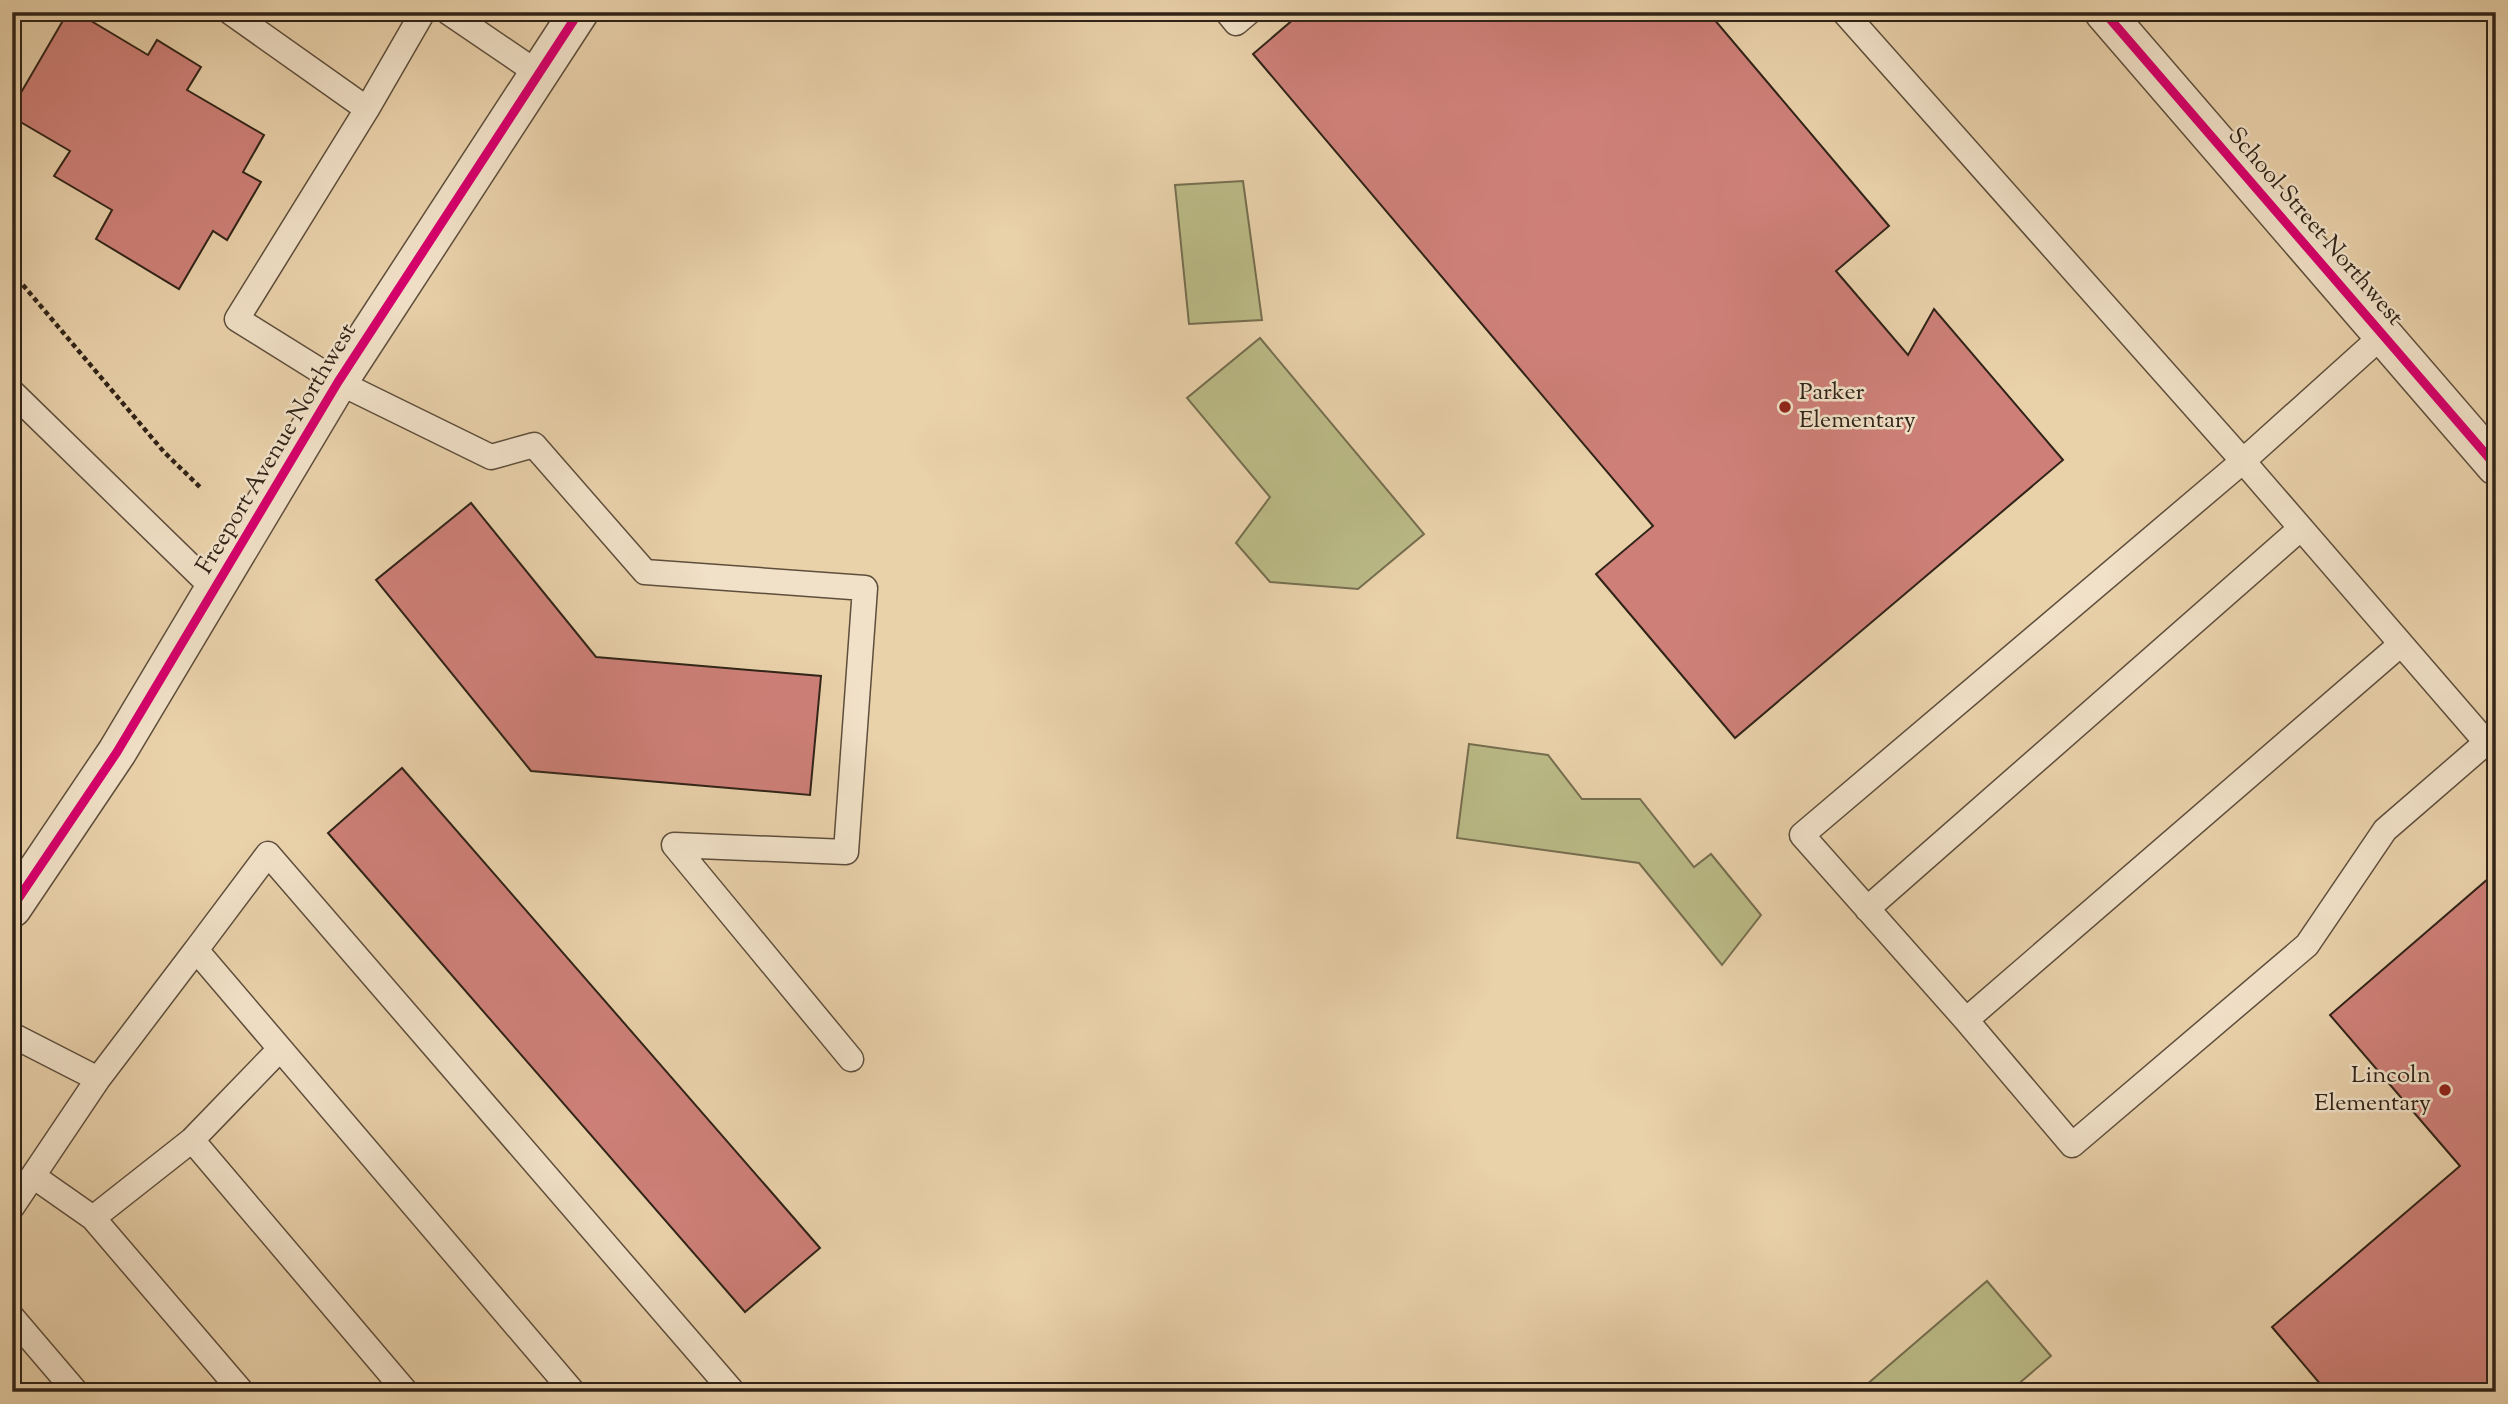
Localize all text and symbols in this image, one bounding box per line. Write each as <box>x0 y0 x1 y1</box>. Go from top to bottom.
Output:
street label: School Street Northwest <box>2219 120 2411 334</box>
street label: Freeport Avenue Northwest <box>188 317 366 581</box>
place label: Parker Elementary <box>1799 376 1916 438</box>
marker: Parker Elementary <box>1777 399 1793 415</box>
place label: Lincoln Elementary <box>2314 1059 2431 1121</box>
marker: Lincoln Elementary <box>2437 1082 2453 1098</box>

